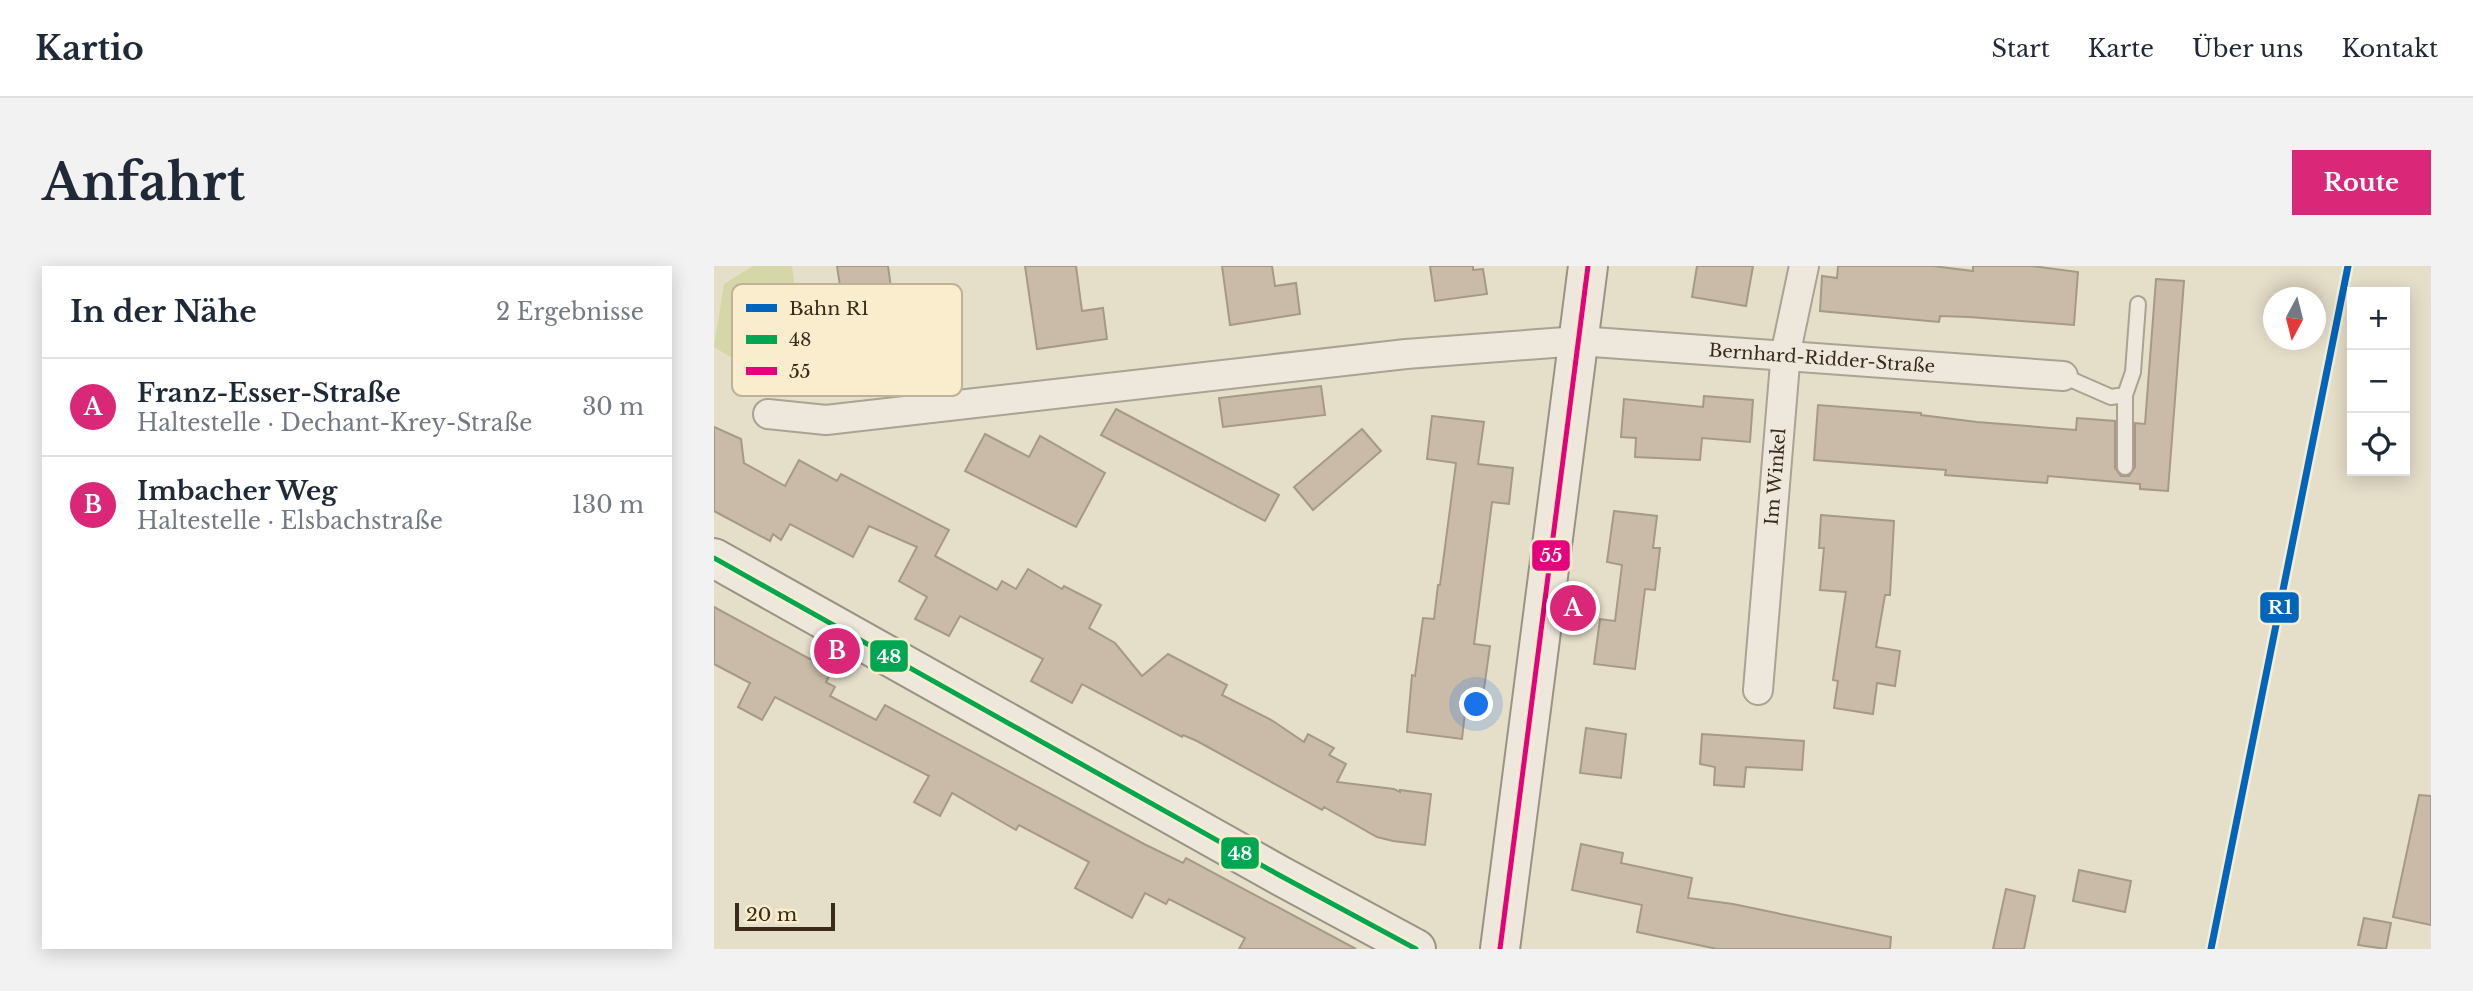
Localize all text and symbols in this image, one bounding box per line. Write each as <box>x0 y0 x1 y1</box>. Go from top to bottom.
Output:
text: Kartio <box>35 28 144 69</box>
text: Start <box>1992 34 2050 63</box>
text: Karte <box>2088 34 2154 63</box>
text: Über uns <box>2192 34 2304 63</box>
text: Kontakt <box>2342 34 2438 63</box>
button: Route <box>2292 150 2431 215</box>
text: Anfahrt <box>42 152 245 213</box>
legend <box>732 284 962 396</box>
north arrow <box>2263 287 2326 350</box>
map controls <box>2347 287 2410 476</box>
button: + <box>2347 287 2410 350</box>
text: In der Nähe <box>70 293 257 330</box>
text: Bahn R1 <box>789 297 869 320</box>
text: 2 Ergebnisse <box>496 298 644 326</box>
text: 48 <box>789 328 812 351</box>
street label: Bernhard-Ridder-Straße <box>1708 339 1936 378</box>
button: − <box>2347 350 2410 413</box>
text: 55 <box>789 360 811 383</box>
text: Franz-Esser-Straße <box>137 377 401 409</box>
text: A <box>84 393 102 421</box>
text: 30 m <box>582 393 644 421</box>
text: Haltestelle · Dechant-Krey-Straße <box>137 409 532 437</box>
button: locate <box>2347 413 2410 476</box>
street label: Im Winkel <box>1761 427 1791 526</box>
text: Imbacher Weg <box>137 475 337 507</box>
text: B <box>84 491 102 519</box>
text: 130 m <box>572 491 644 519</box>
text: Haltestelle · Elsbachstraße <box>137 507 443 535</box>
line badge: 55 <box>1531 539 1571 572</box>
text: 55 <box>1540 544 1562 567</box>
pin: A <box>1550 582 1596 634</box>
line badge: R1 <box>2259 591 2300 624</box>
text: R1 <box>2268 596 2292 619</box>
pin: B <box>814 625 860 677</box>
line badge: 48 <box>869 639 909 673</box>
text: 48 <box>877 645 901 668</box>
your location <box>1459 687 1493 721</box>
line badge: 48 <box>1220 836 1260 870</box>
text: 48 <box>1228 842 1252 865</box>
scale bar <box>735 900 835 932</box>
text: 20 m <box>746 903 797 926</box>

